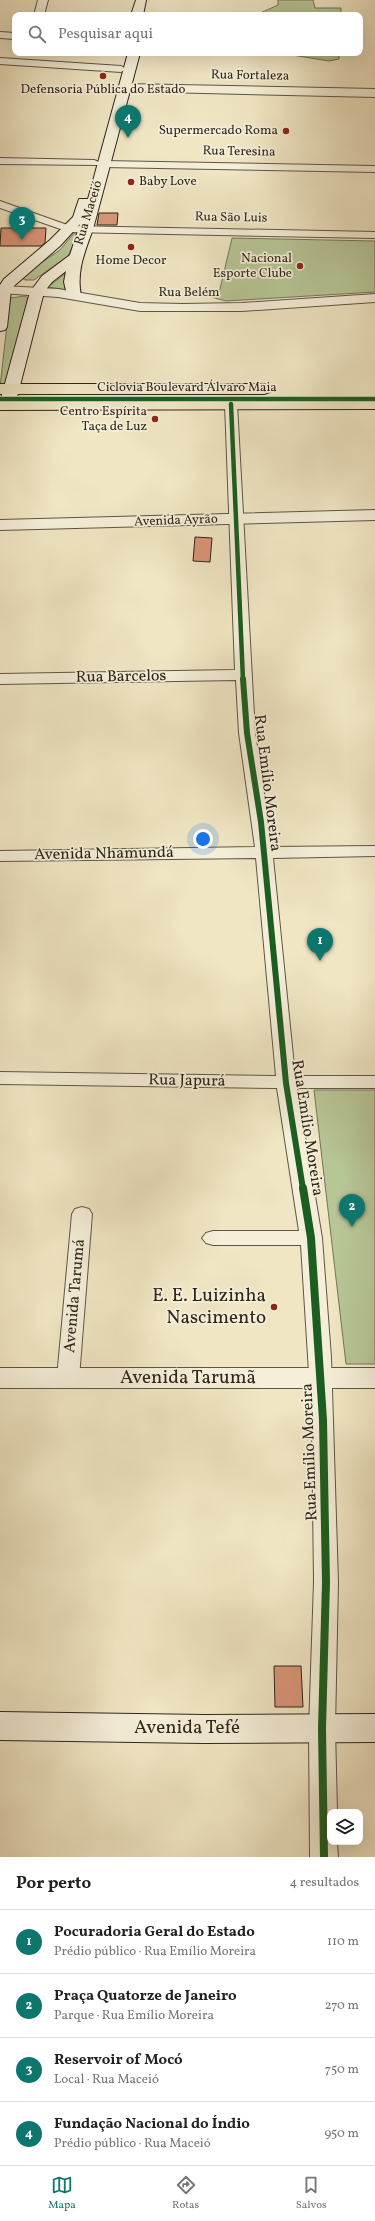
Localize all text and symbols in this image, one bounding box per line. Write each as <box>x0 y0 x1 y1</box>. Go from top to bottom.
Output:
search box <box>12 12 363 56</box>
icon: search <box>26 23 48 45</box>
text: Pesquisar aqui <box>58 24 153 45</box>
street label: Rua Fortaleza <box>211 66 289 86</box>
marker: Defensoria Pública do Estado <box>98 71 108 81</box>
place label: Defensoria Pública do Estado <box>21 81 186 99</box>
pin: 4 <box>115 105 141 138</box>
place label: Supermercado Roma <box>159 122 278 140</box>
marker: Supermercado Roma <box>281 126 291 136</box>
street label: Rua Teresina <box>202 142 276 162</box>
place label: Baby Love <box>139 173 197 191</box>
marker: Baby Love <box>126 177 136 187</box>
street label: Rua Maceió <box>71 178 107 248</box>
pin: 3 <box>9 207 35 240</box>
street label: Rua São Luis <box>195 208 268 228</box>
marker: Home Decor <box>126 242 136 252</box>
place label: Nacional Esporte Clube <box>213 250 292 283</box>
place label: Home Decor <box>96 252 167 270</box>
marker: Nacional Esporte Clube <box>295 261 305 271</box>
street label: Rua Belém <box>158 284 220 302</box>
street label: Ciclovia Boulevard Álvaro Maia <box>97 379 277 397</box>
place label: Centro Espírita Taça de Luz <box>60 403 147 436</box>
marker: Centro Espírita Taça de Luz <box>150 414 160 424</box>
street label: Avenida Ayrão <box>134 511 218 531</box>
street label: Rua Barcelos <box>75 665 167 689</box>
street label: Rua Emílio Moreira <box>248 713 286 853</box>
your location <box>193 829 213 849</box>
street label: Avenida Nhamundá <box>34 842 174 866</box>
pin: 1 <box>307 928 333 961</box>
street label: Rua Emílio Moreira <box>285 1058 329 1198</box>
street label: Rua Japurá <box>148 1069 226 1093</box>
pin: 2 <box>339 1194 365 1227</box>
street label: Avenida Tarumá <box>59 1238 91 1354</box>
place label: E. E. Luizinha Nascimento <box>152 1283 266 1331</box>
marker: E. E. Luizinha Nascimento <box>269 1302 279 1312</box>
street label: Avenida Tarumã <box>120 1365 256 1391</box>
street label: Rua Emílio Moreira <box>297 1383 323 1521</box>
street label: Avenida Tefé <box>134 1715 240 1741</box>
map controls <box>327 1809 363 1845</box>
button: layers <box>327 1809 363 1845</box>
text: Por perto <box>16 1872 91 1895</box>
text: 4 resultados <box>289 1874 359 1892</box>
text: Pocuradoria Geral do Estado <box>54 1922 255 1943</box>
text: 1 <box>26 1933 32 1951</box>
text: 110 m <box>327 1933 359 1951</box>
text: Prédio público · Rua Emílio Moreira <box>54 1943 256 1961</box>
text: Praça Quatorze de Janeiro <box>54 1986 237 2007</box>
text: 2 <box>26 1997 32 2015</box>
text: 270 m <box>325 1997 359 2015</box>
text: Parque · Rua Emílio Moreira <box>54 2007 214 2025</box>
text: Reservoir of Mocó <box>54 2050 183 2071</box>
text: 3 <box>26 2061 32 2079</box>
text: 750 m <box>325 2061 359 2079</box>
text: Local · Rua Maceió <box>54 2071 159 2089</box>
text: Fundação Nacional do Índio <box>54 2114 250 2135</box>
text: 4 <box>25 2125 33 2143</box>
text: 950 m <box>324 2125 359 2143</box>
text: Prédio público · Rua Maceió <box>54 2135 211 2153</box>
tab: Mapa <box>48 2174 76 2213</box>
tab: Rotas <box>172 2174 199 2213</box>
tab: Salvos <box>296 2174 327 2213</box>

